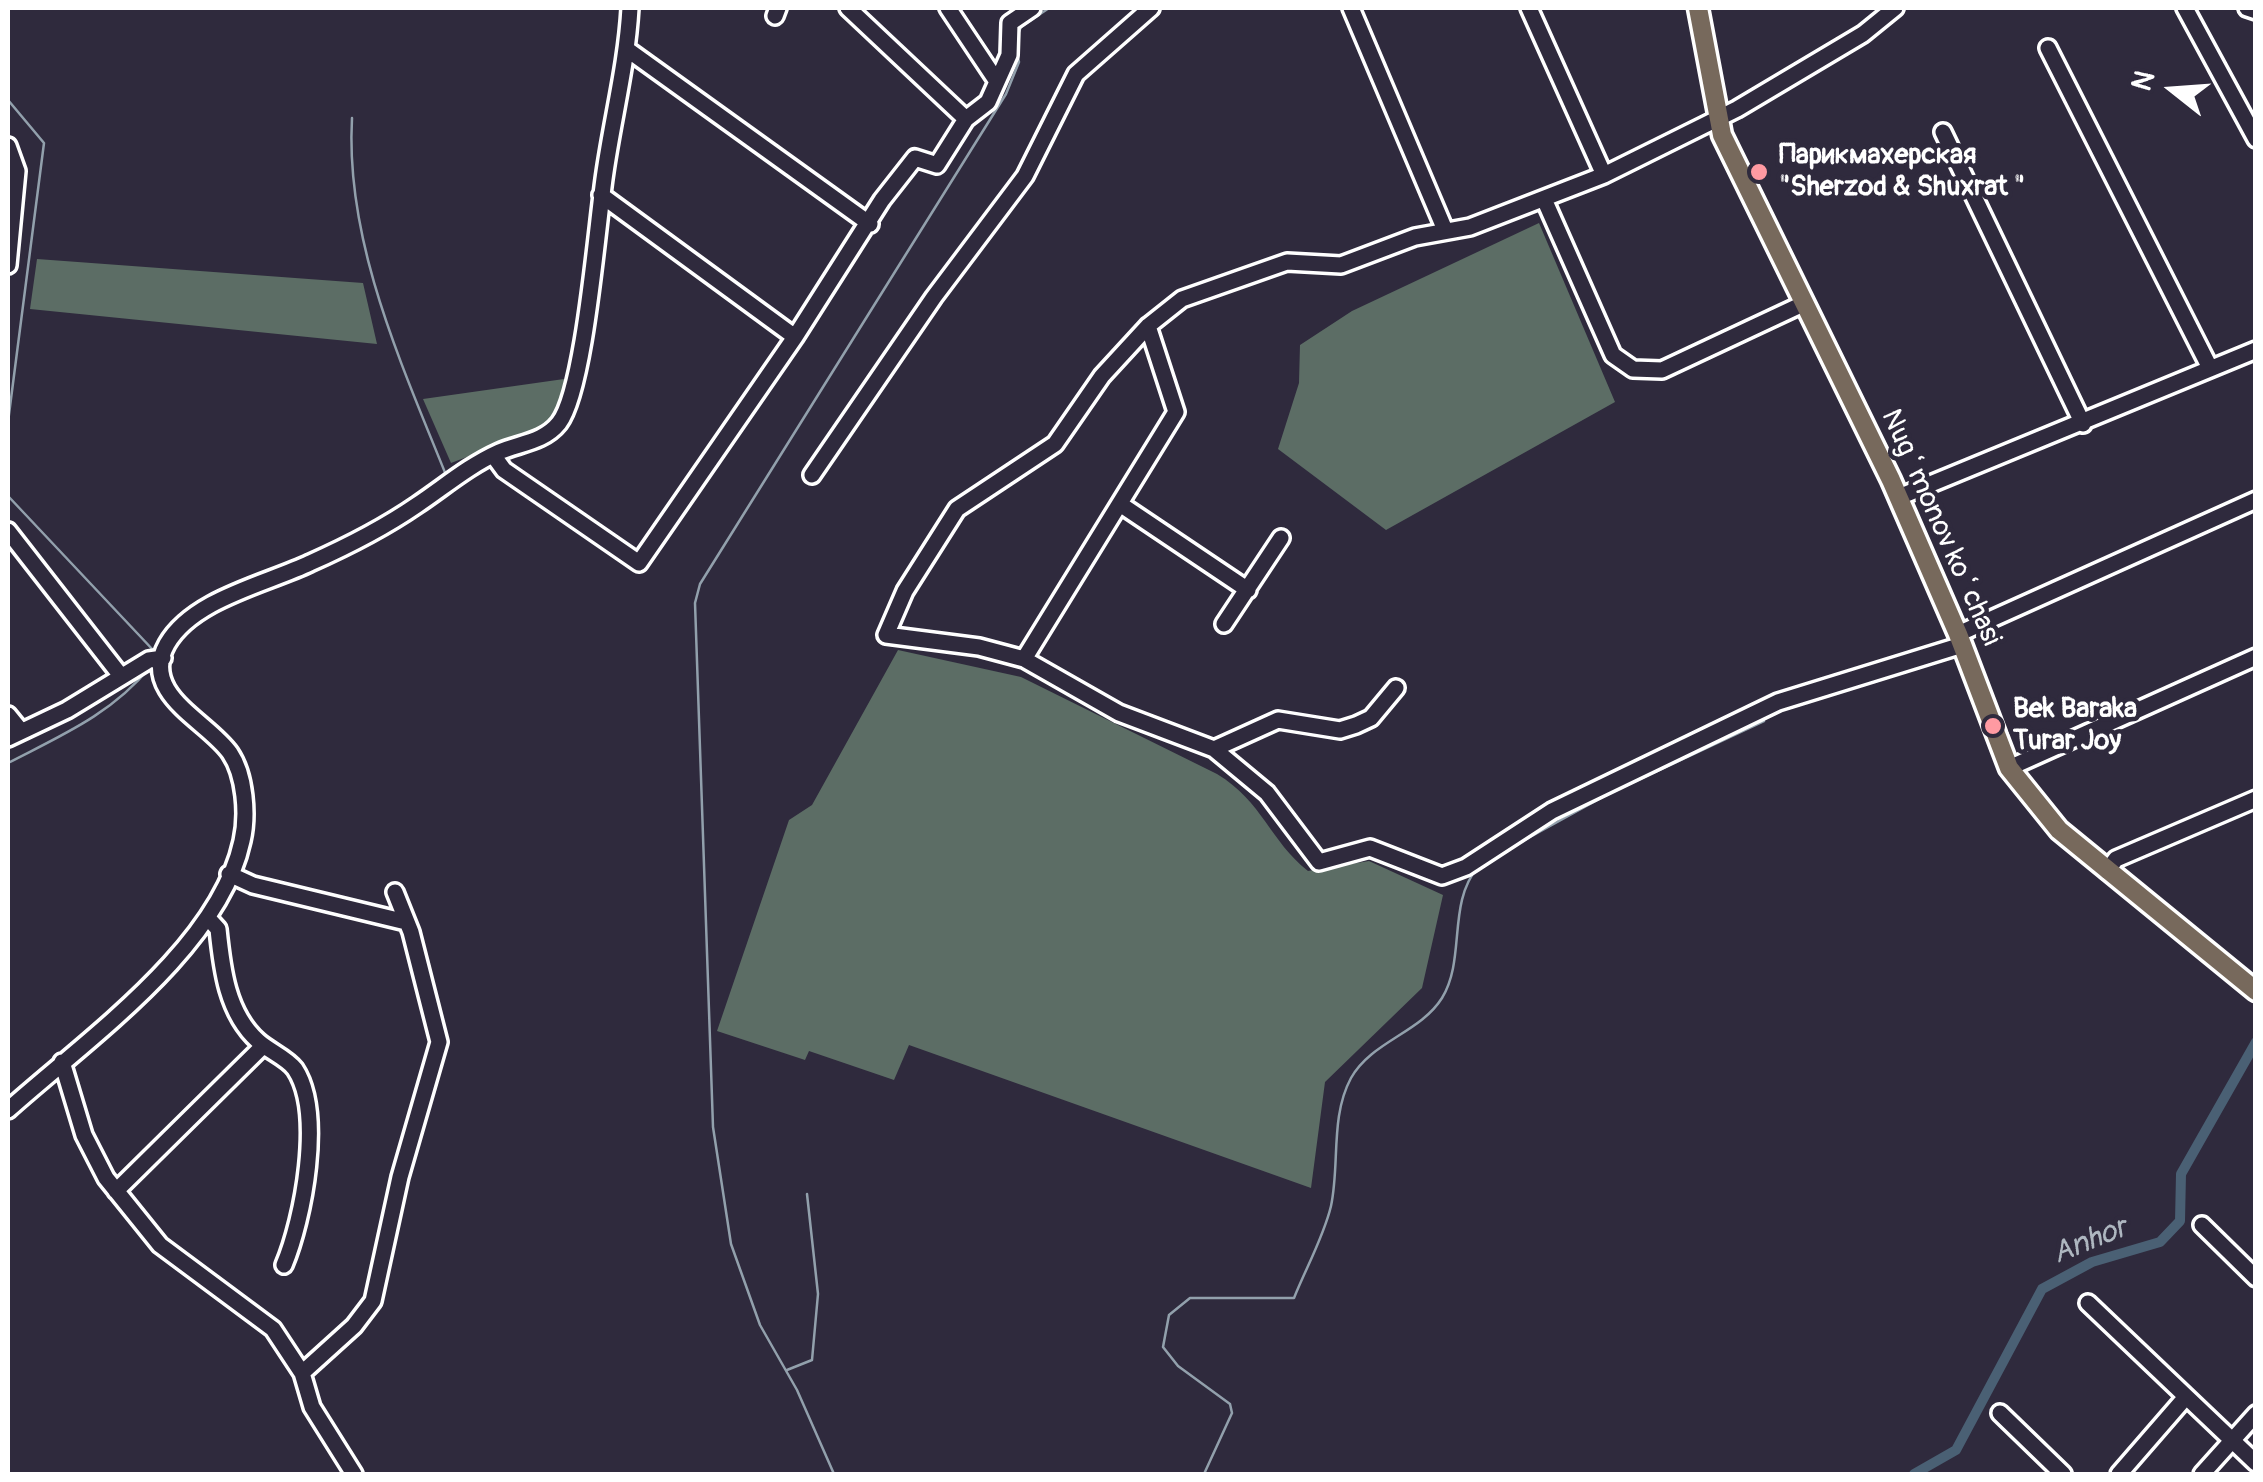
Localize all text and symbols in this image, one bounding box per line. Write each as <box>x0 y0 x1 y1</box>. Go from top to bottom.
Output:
north arrow <box>2123 40 2223 140</box>
text: N <box>2124 67 2163 95</box>
place label: Парикмахерская "Sherzod & Shuxrat " <box>1779 139 2025 205</box>
marker: Парикмахерская "Sherzod & Shuxrat " <box>1748 161 1770 183</box>
street label: Nugʻmonov koʻchasi <box>1873 405 2007 651</box>
place label: Bek Baraka Turar Joy <box>2013 693 2137 759</box>
marker: Bek Baraka Turar Joy <box>1982 715 2004 737</box>
water label: Anhor <box>2047 1211 2133 1273</box>

